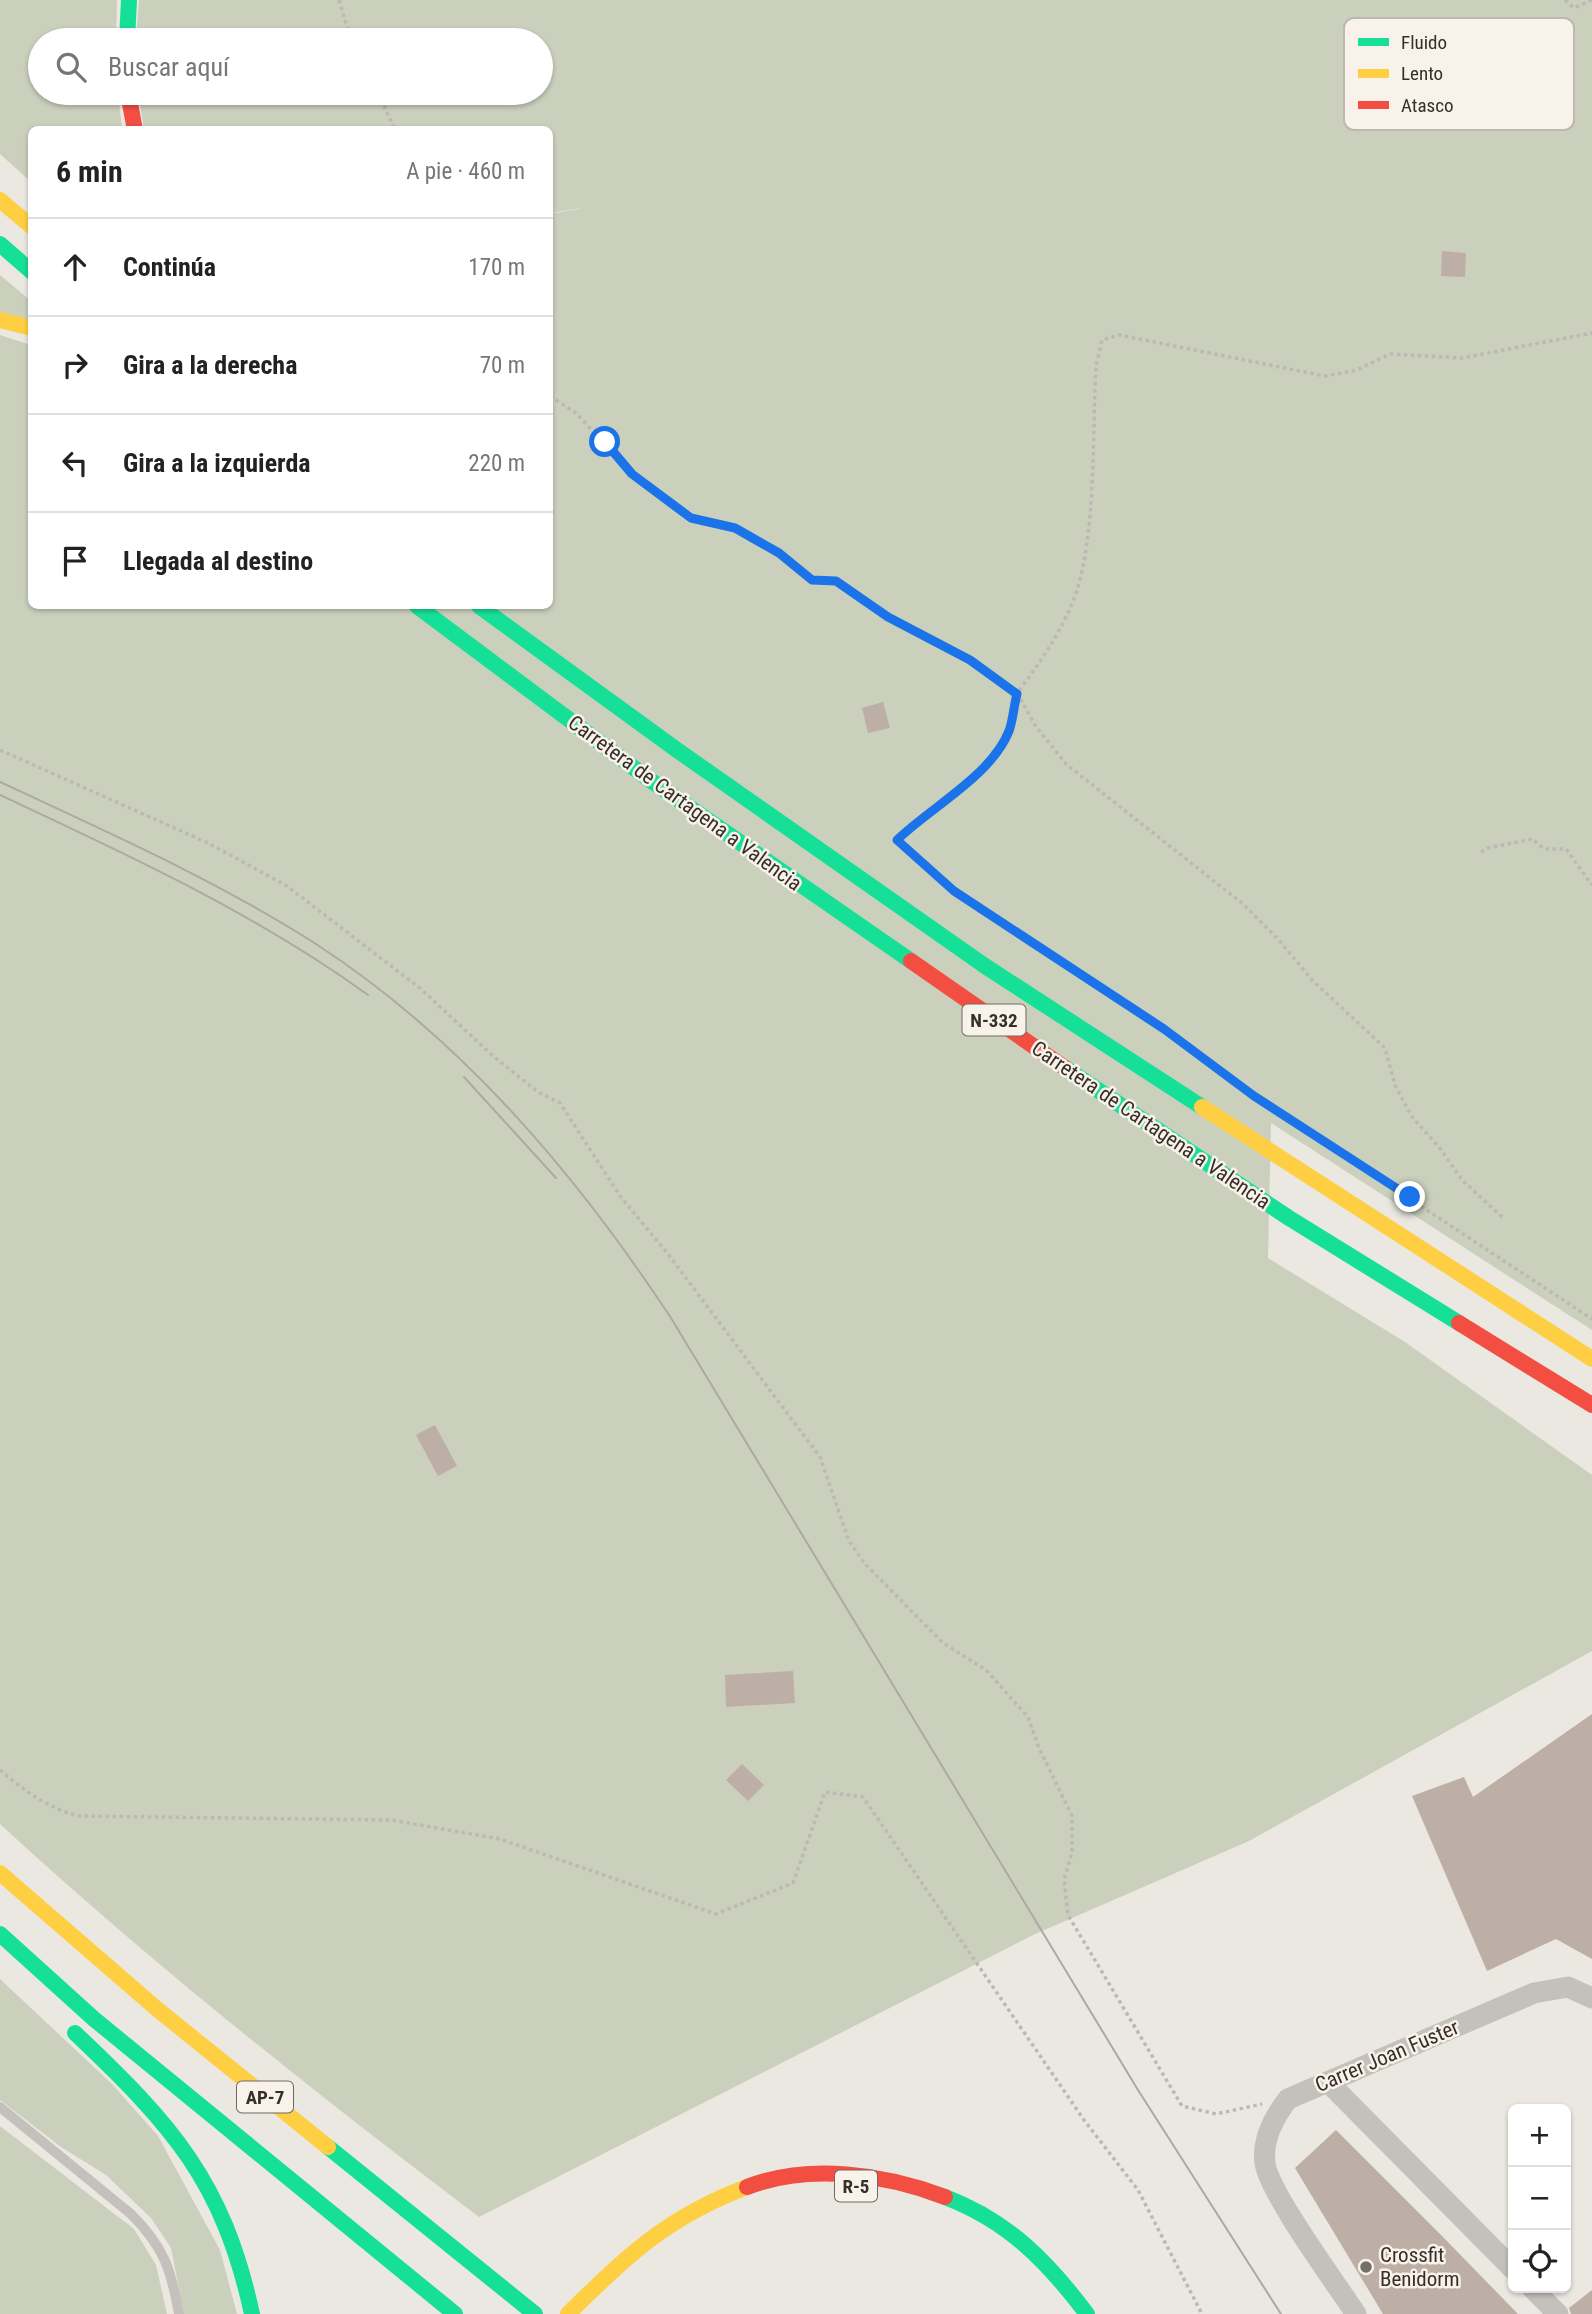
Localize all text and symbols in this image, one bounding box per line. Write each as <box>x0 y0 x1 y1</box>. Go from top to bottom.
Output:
legend <box>1344 18 1574 130</box>
search box <box>28 28 553 105</box>
text: Fluido <box>1401 31 1447 54</box>
icon: search <box>52 48 90 86</box>
text: Buscar aquí <box>108 52 229 82</box>
text: Lento <box>1401 62 1443 85</box>
text: Atasco <box>1401 94 1454 117</box>
text: 6 min <box>56 154 123 189</box>
text: A pie · 460 m <box>406 158 525 185</box>
icon: ahead <box>56 248 94 286</box>
text: Continúa <box>123 252 216 282</box>
text: 170 m <box>468 254 525 281</box>
icon: right <box>56 346 94 384</box>
text: Gira a la derecha <box>123 350 297 380</box>
text: 70 m <box>480 352 525 379</box>
route start <box>589 426 620 457</box>
icon: left <box>56 444 94 482</box>
text: Gira a la izquierda <box>123 448 311 478</box>
text: 220 m <box>468 450 525 477</box>
icon: arrive <box>56 542 94 580</box>
text: Llegada al destino <box>123 546 313 576</box>
street label: Carretera de Cartagena a Valencia <box>564 710 806 896</box>
road number: N-332 <box>962 1004 1026 1036</box>
street label: Carretera de Cartagena a Valencia <box>1027 1036 1275 1214</box>
route end <box>1394 1181 1425 1212</box>
street label: Carrer Joan Fuster <box>1312 2015 1462 2097</box>
road number: AP-7 <box>237 2082 293 2112</box>
map controls <box>1508 2104 1571 2293</box>
button: + <box>1508 2104 1571 2167</box>
button: − <box>1508 2167 1571 2230</box>
road number: R-5 <box>835 2170 877 2202</box>
button: locate <box>1508 2230 1571 2293</box>
place label: Crossfit Benidorm <box>1380 2243 1459 2291</box>
marker: Crossfit Benidorm <box>1358 2259 1374 2275</box>

